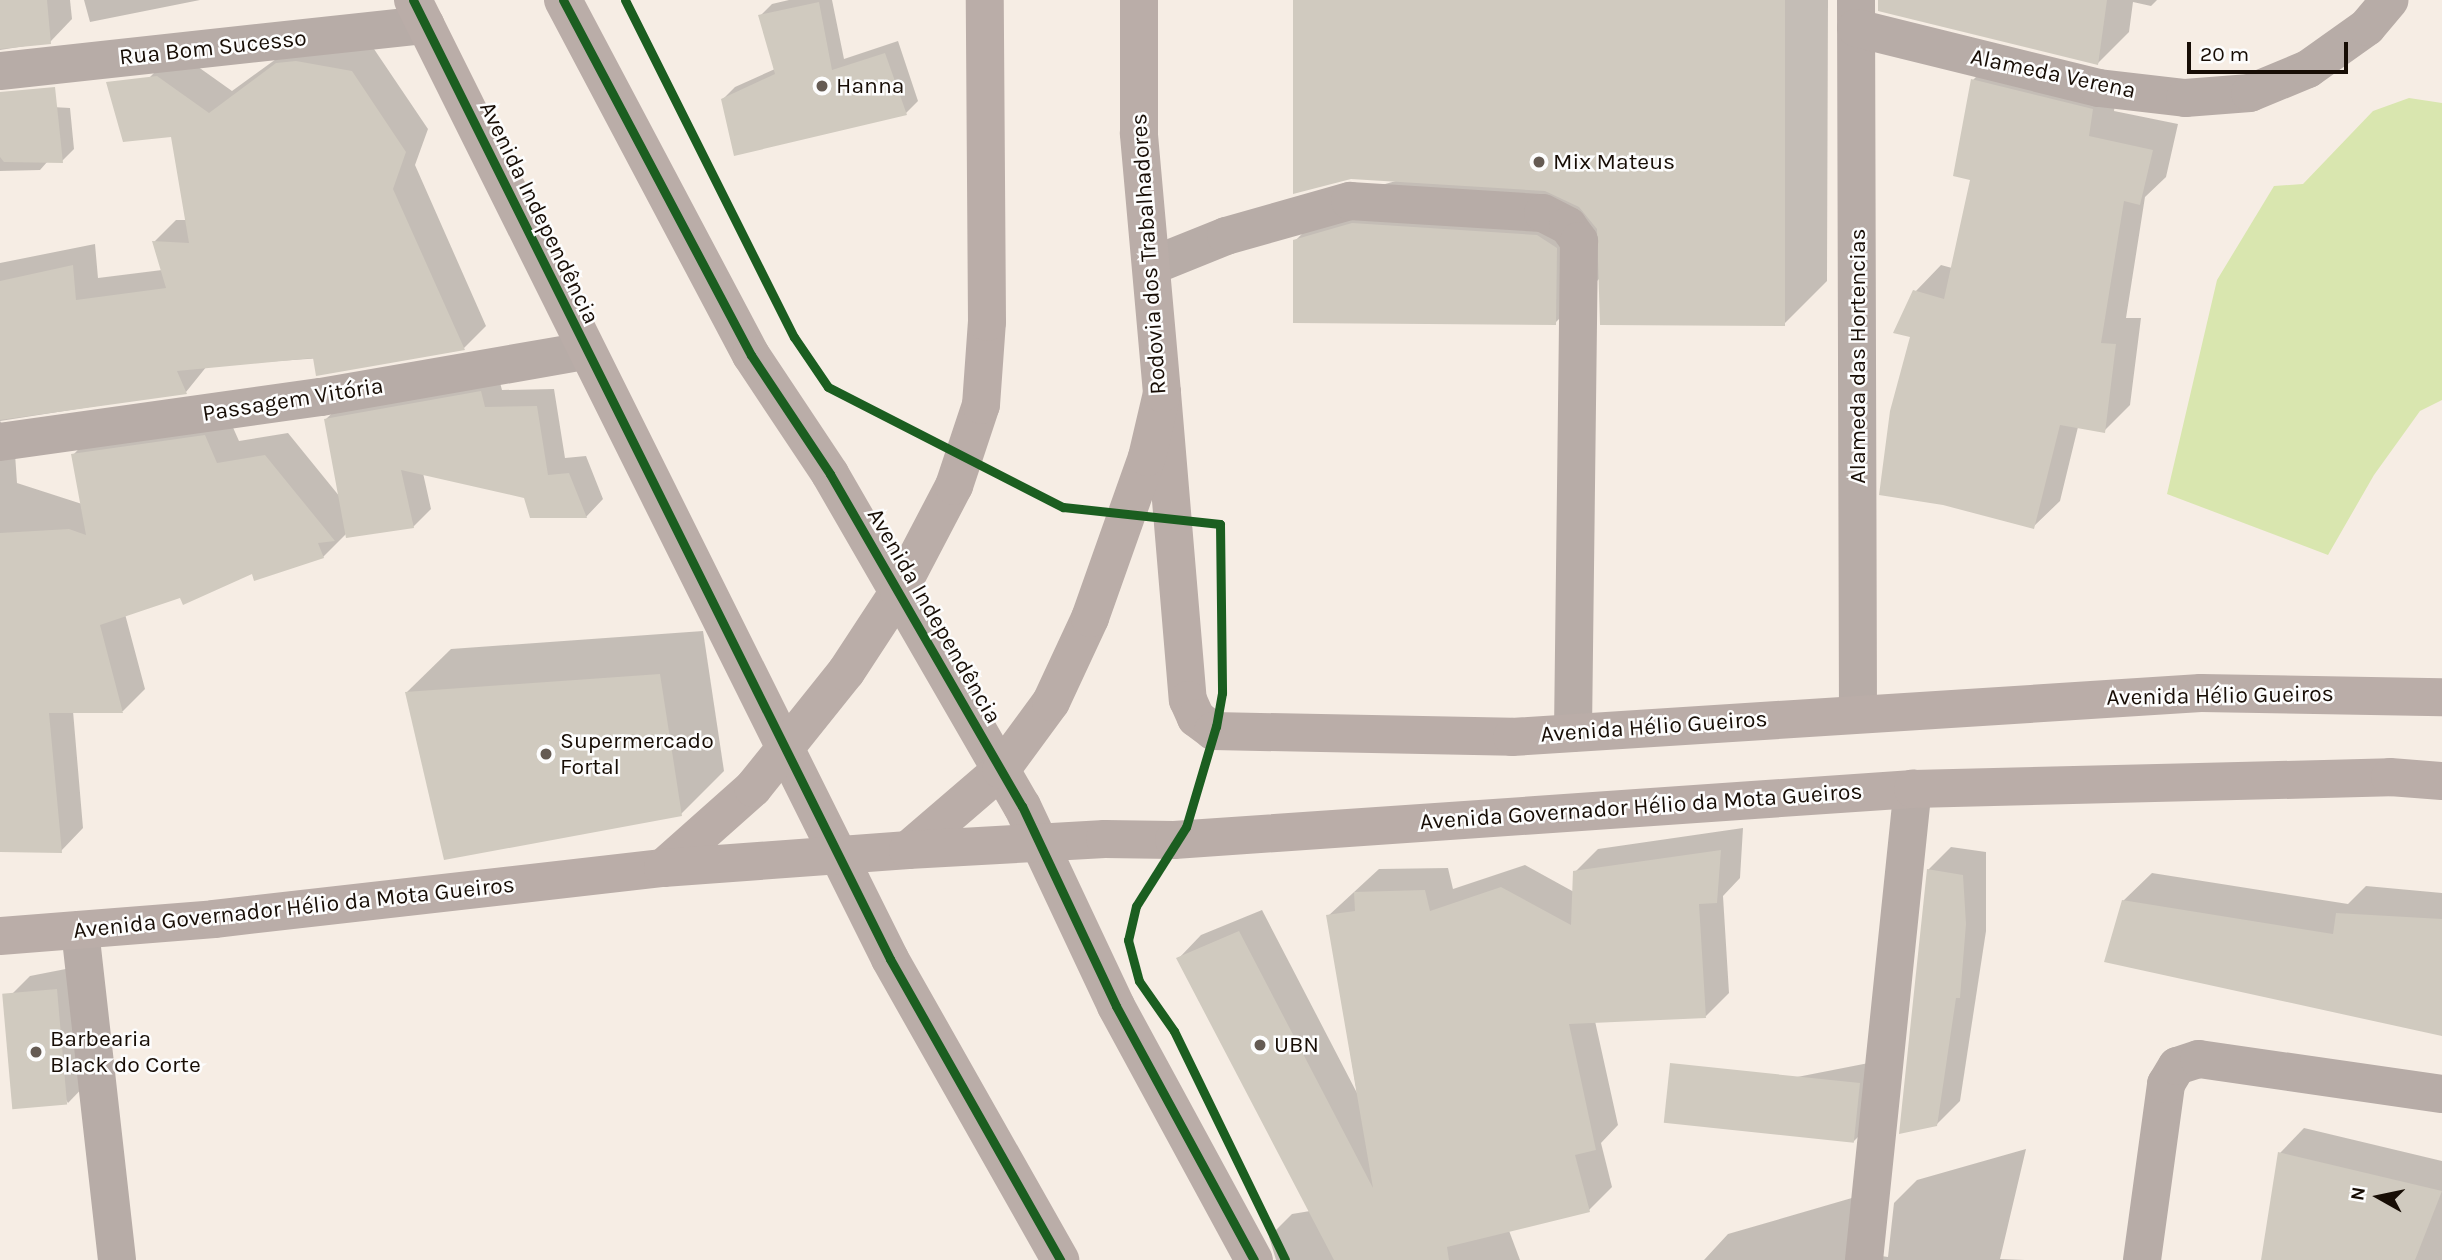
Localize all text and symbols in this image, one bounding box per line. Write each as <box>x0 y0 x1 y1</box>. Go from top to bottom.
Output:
street label: Rua Bom Sucesso <box>118 24 308 72</box>
scale bar <box>2190 28 2351 72</box>
text: 20 m <box>2200 42 2249 66</box>
street label: Alameda Verena <box>1968 43 2138 105</box>
place label: Hanna <box>836 72 904 100</box>
marker: Hanna <box>814 78 830 94</box>
street label: Avenida Independência <box>473 97 605 329</box>
street label: Rodovia dos Trabalhadores <box>1125 113 1173 395</box>
place label: Mix Mateus <box>1553 148 1675 176</box>
marker: Mix Mateus <box>1531 154 1547 170</box>
street label: Alameda das Hortencias <box>1844 228 1872 484</box>
street label: Passagem Vitória <box>201 372 385 428</box>
street label: Avenida Independência <box>861 503 1007 729</box>
street label: Avenida Hélio Gueiros <box>2106 680 2334 712</box>
street label: Avenida Hélio Gueiros <box>1540 705 1768 749</box>
place label: Supermercado Fortal <box>560 727 714 781</box>
marker: Supermercado Fortal <box>538 746 554 762</box>
street label: Avenida Governador Hélio da Mota Gueiros <box>1419 778 1863 836</box>
street label: Avenida Governador Hélio da Mota Gueiros <box>72 871 516 945</box>
place label: Barbearia Black do Corte <box>50 1025 201 1079</box>
place label: UBN <box>1274 1031 1319 1059</box>
marker: UBN <box>1252 1037 1268 1053</box>
marker: Barbearia Black do Corte <box>28 1044 44 1060</box>
north arrow <box>2344 1162 2414 1232</box>
text: N <box>2346 1185 2370 1202</box>

